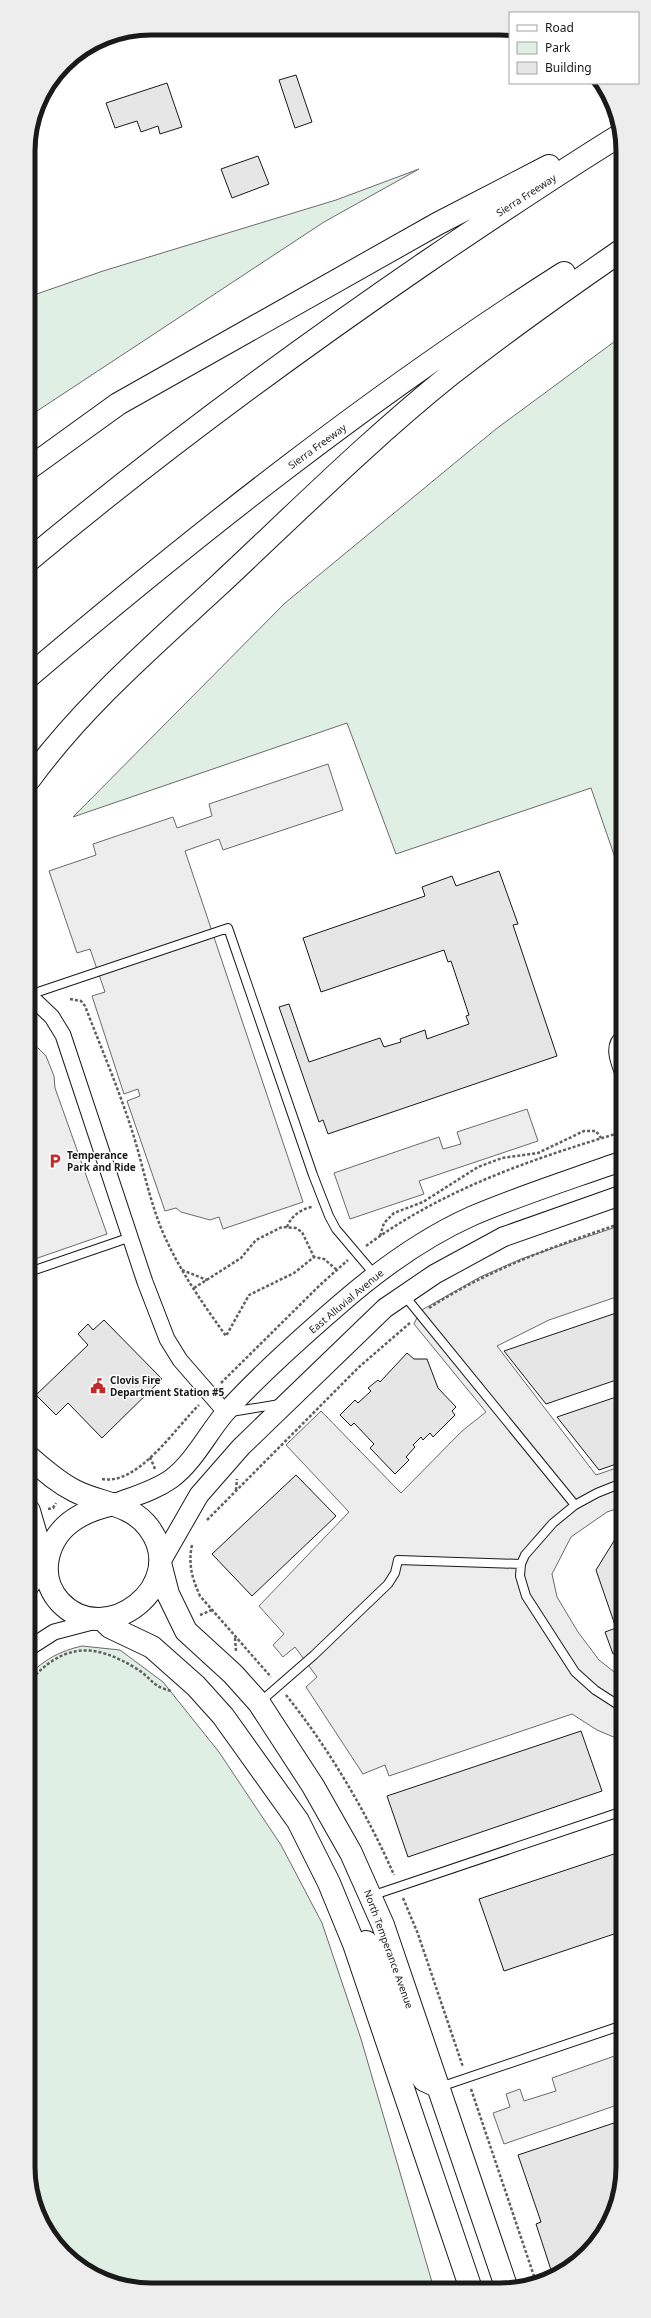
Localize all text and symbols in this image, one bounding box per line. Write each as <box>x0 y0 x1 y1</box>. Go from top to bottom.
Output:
legend <box>509 12 639 84</box>
text: Road <box>545 19 574 36</box>
text: Park <box>545 39 571 56</box>
text: Building <box>545 59 592 76</box>
street label: Sierra Freeway <box>493 170 559 220</box>
street label: Sierra Freeway <box>285 420 350 472</box>
place label: Temperance Park and Ride <box>67 1148 136 1174</box>
parking icon: Temperance Park and Ride <box>46 1152 64 1170</box>
street label: East Alluvial Avenue <box>306 1265 387 1336</box>
place label: Clovis Fire Department Station #5 <box>110 1373 225 1399</box>
public building icon: Clovis Fire Department Station #5 <box>89 1377 107 1395</box>
street label: North Temperance Avenue <box>361 1888 417 2011</box>

